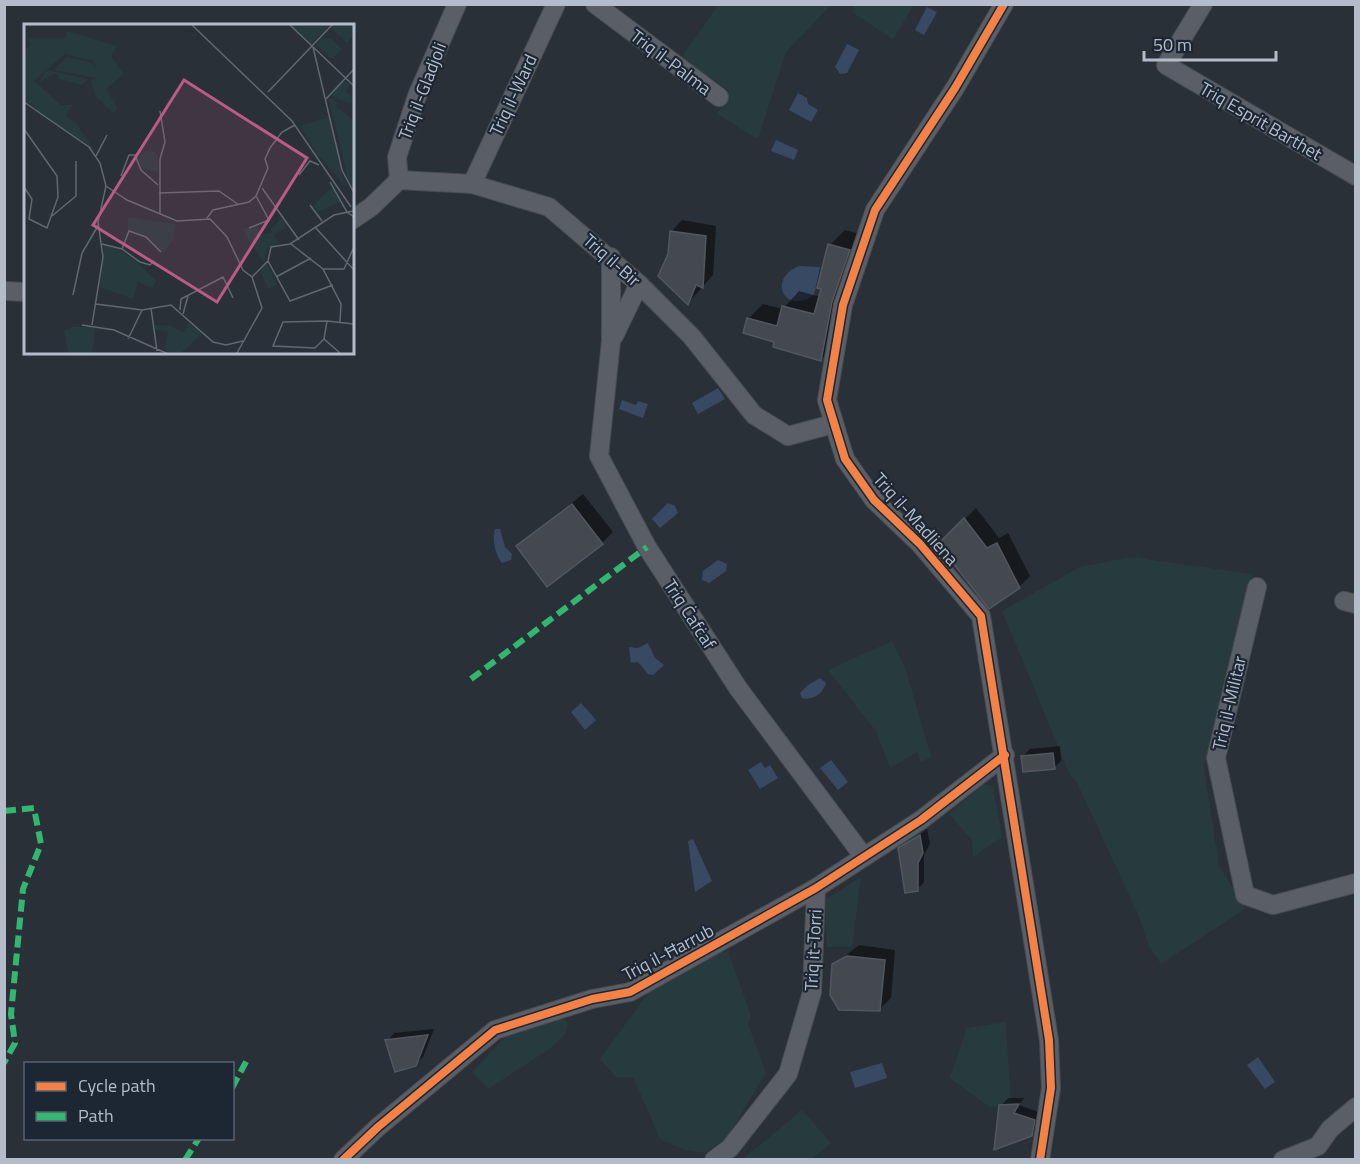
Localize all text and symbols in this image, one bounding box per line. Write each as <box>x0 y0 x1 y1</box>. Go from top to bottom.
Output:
street label: Triq il-Palma <box>625 23 717 101</box>
inset map <box>24 24 354 354</box>
scale bar <box>1144 24 1276 62</box>
text: 50 m <box>1153 31 1192 58</box>
street label: Triq il-Gladjoli <box>391 38 453 144</box>
street label: Triq il-Ward <box>482 50 544 140</box>
street label: Triq Esprit Barthet <box>1195 75 1328 167</box>
street label: Triq il-Bir <box>577 227 647 293</box>
street label: Triq il-Madliena <box>867 466 965 572</box>
street label: Triq Ċafċaf <box>657 574 723 654</box>
street label: Triq il-Militar <box>1205 653 1253 753</box>
street label: Triq it-Torri <box>797 908 829 992</box>
street label: Triq il-Ħarrub <box>617 917 719 987</box>
legend <box>24 1062 234 1140</box>
text: Cycle path <box>78 1072 156 1099</box>
text: Path <box>78 1102 114 1129</box>

